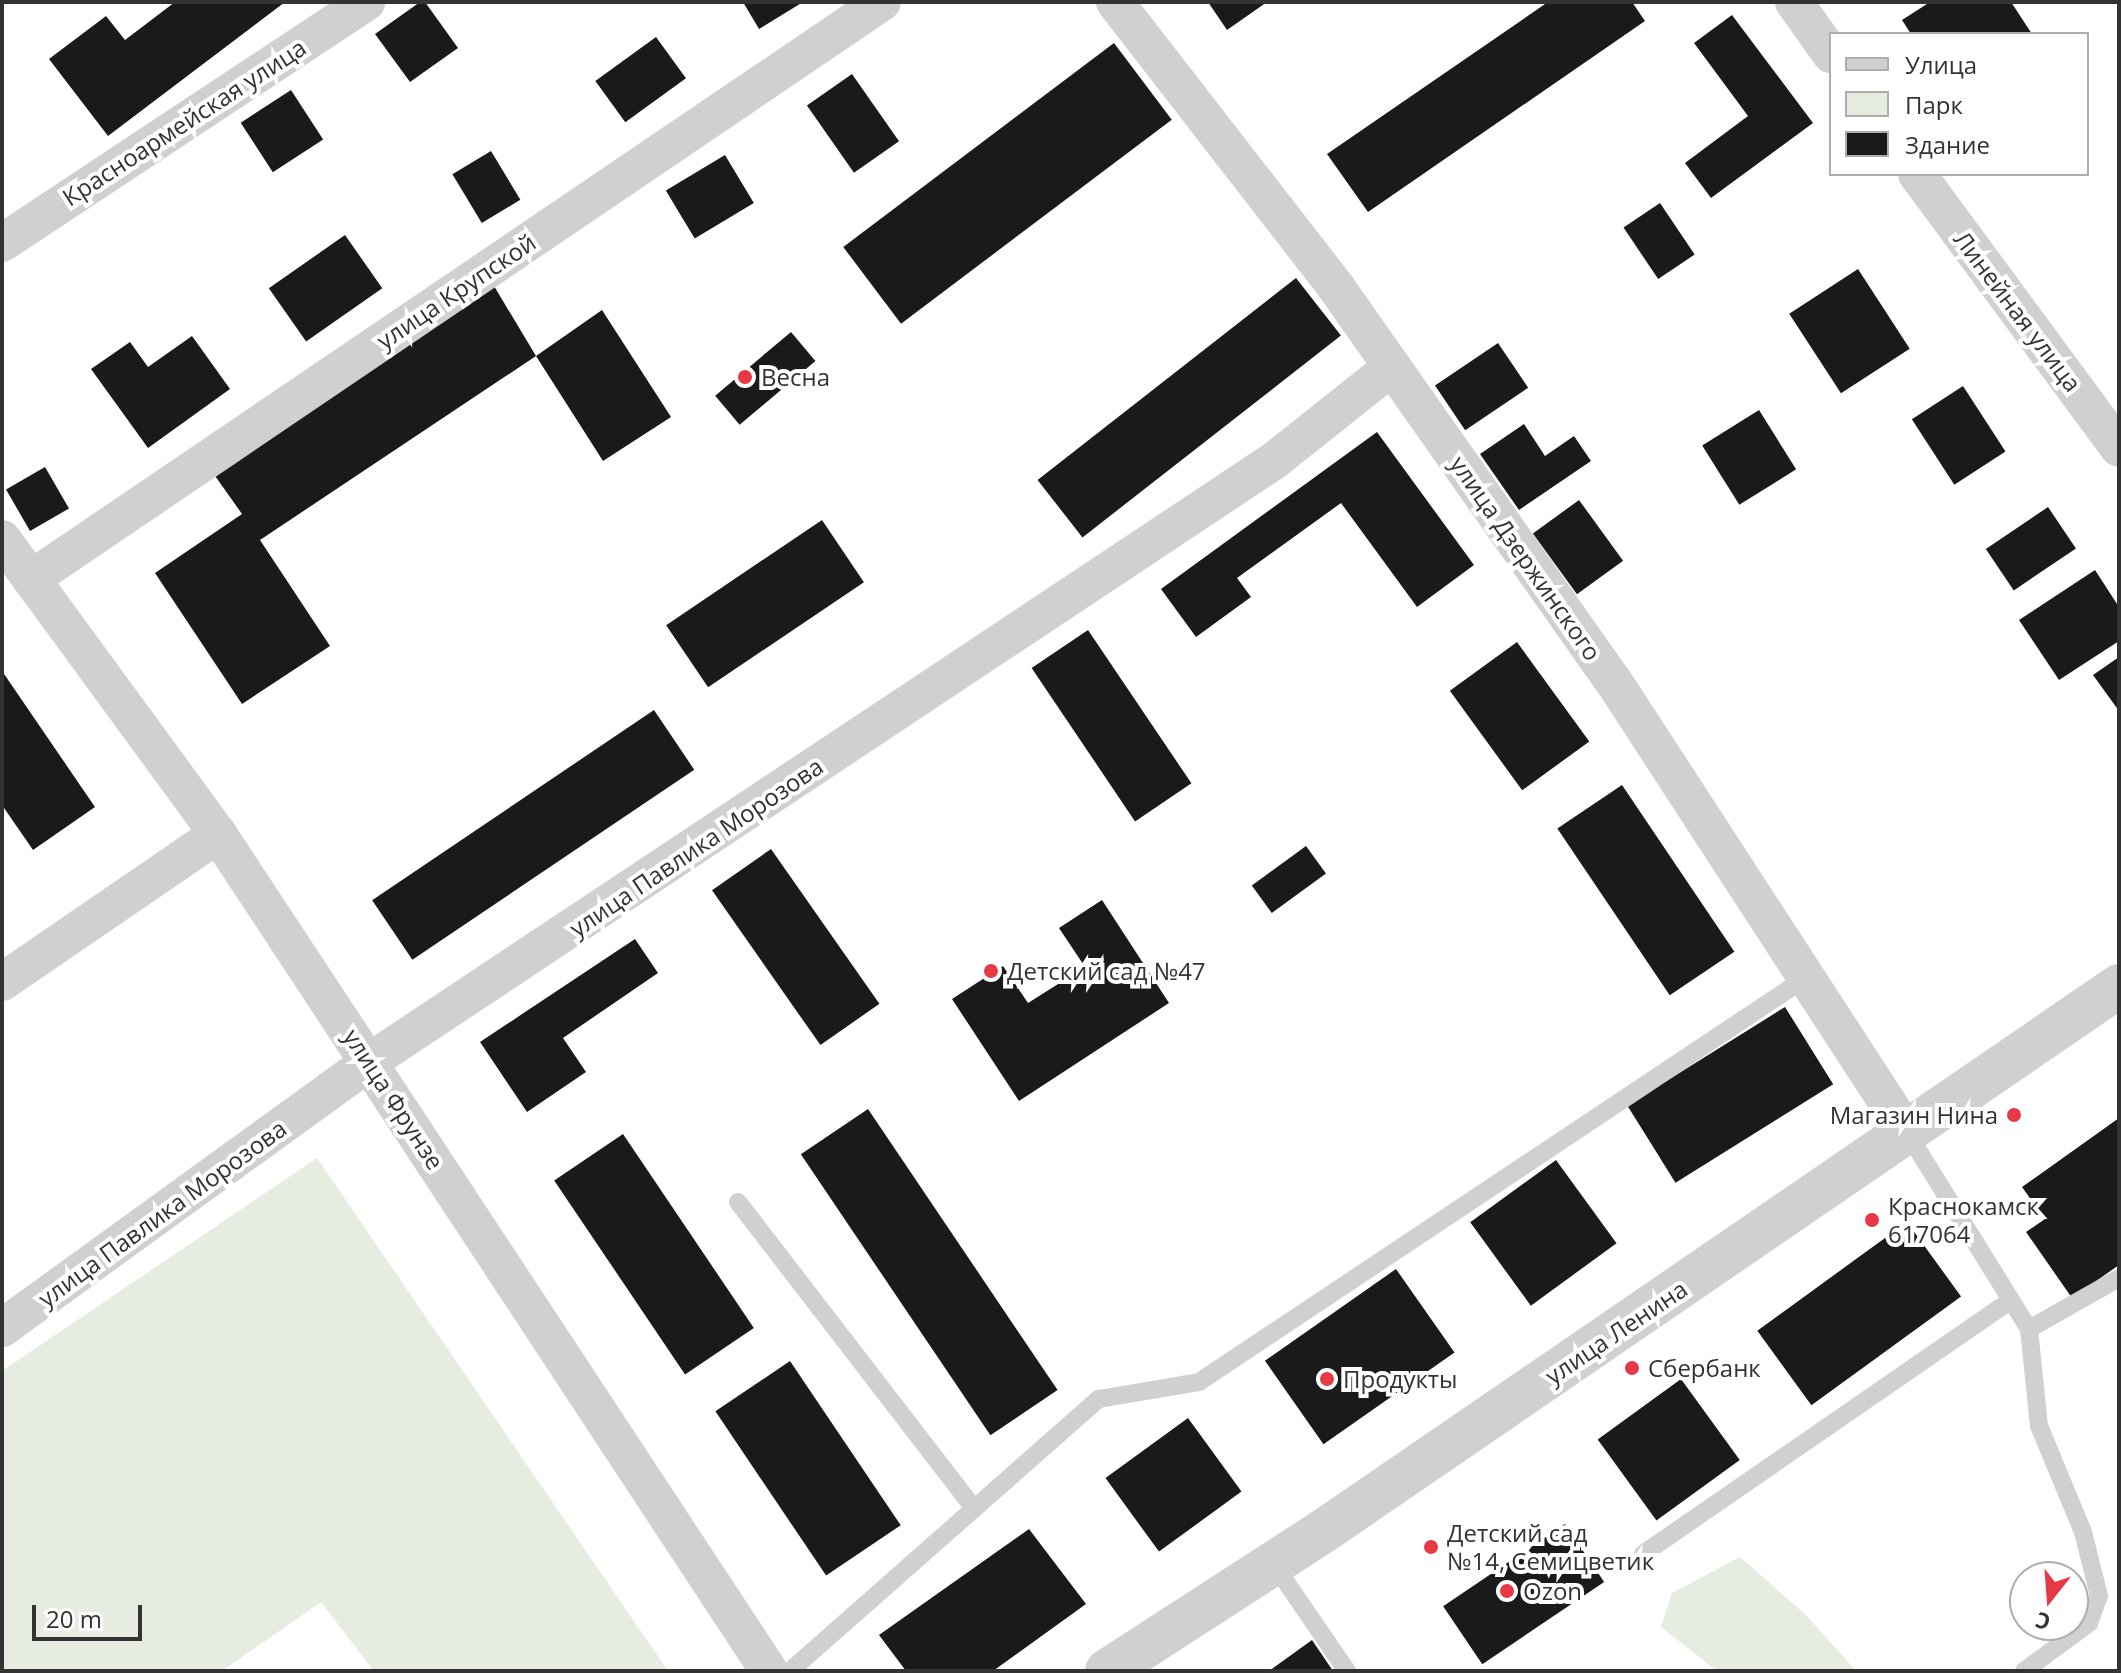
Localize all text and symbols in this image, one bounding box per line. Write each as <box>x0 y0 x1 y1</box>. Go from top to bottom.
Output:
legend <box>1829 32 2089 176</box>
street label: Красноармейская улица <box>57 33 311 211</box>
text: Улица <box>1905 48 1977 81</box>
text: Парк <box>1905 88 1963 121</box>
text: Здание <box>1905 128 1990 161</box>
street label: Линейная улица <box>1948 225 2088 397</box>
street label: улица Крупской <box>371 227 541 355</box>
place label: Весна <box>761 363 830 391</box>
marker: Весна <box>736 368 754 386</box>
street label: улица Дзержинского <box>1445 450 1607 666</box>
street label: улица Павлика Морозова <box>564 751 828 943</box>
place label: Детский сад №47 <box>1007 957 1206 985</box>
marker: Детский сад №47 <box>982 962 1000 980</box>
street label: улица Фрунзе <box>338 1023 450 1175</box>
place label: Магазин Нина <box>1830 1101 1998 1129</box>
marker: Магазин Нина <box>2005 1106 2023 1124</box>
street label: улица Павлика Морозова <box>32 1113 292 1313</box>
place label: Краснокамск 617064 <box>1888 1192 2039 1248</box>
marker: Краснокамск 617064 <box>1863 1211 1881 1229</box>
street label: улица Ленина <box>1540 1274 1692 1390</box>
place label: Сбербанк <box>1648 1354 1761 1382</box>
marker: Сбербанк <box>1623 1359 1641 1377</box>
place label: Продукты <box>1343 1365 1458 1393</box>
marker: Продукты <box>1318 1370 1336 1388</box>
place label: Детский сад №14, Семицветик <box>1447 1519 1654 1575</box>
marker: Детский сад №14, Семицветик <box>1422 1538 1440 1556</box>
north arrow <box>2009 1561 2089 1641</box>
place label: Ozon <box>1523 1577 1582 1605</box>
marker: Ozon <box>1498 1582 1516 1600</box>
scale bar <box>36 1589 146 1639</box>
text: 20 m <box>46 1602 102 1635</box>
text: С <box>2031 1606 2054 1638</box>

